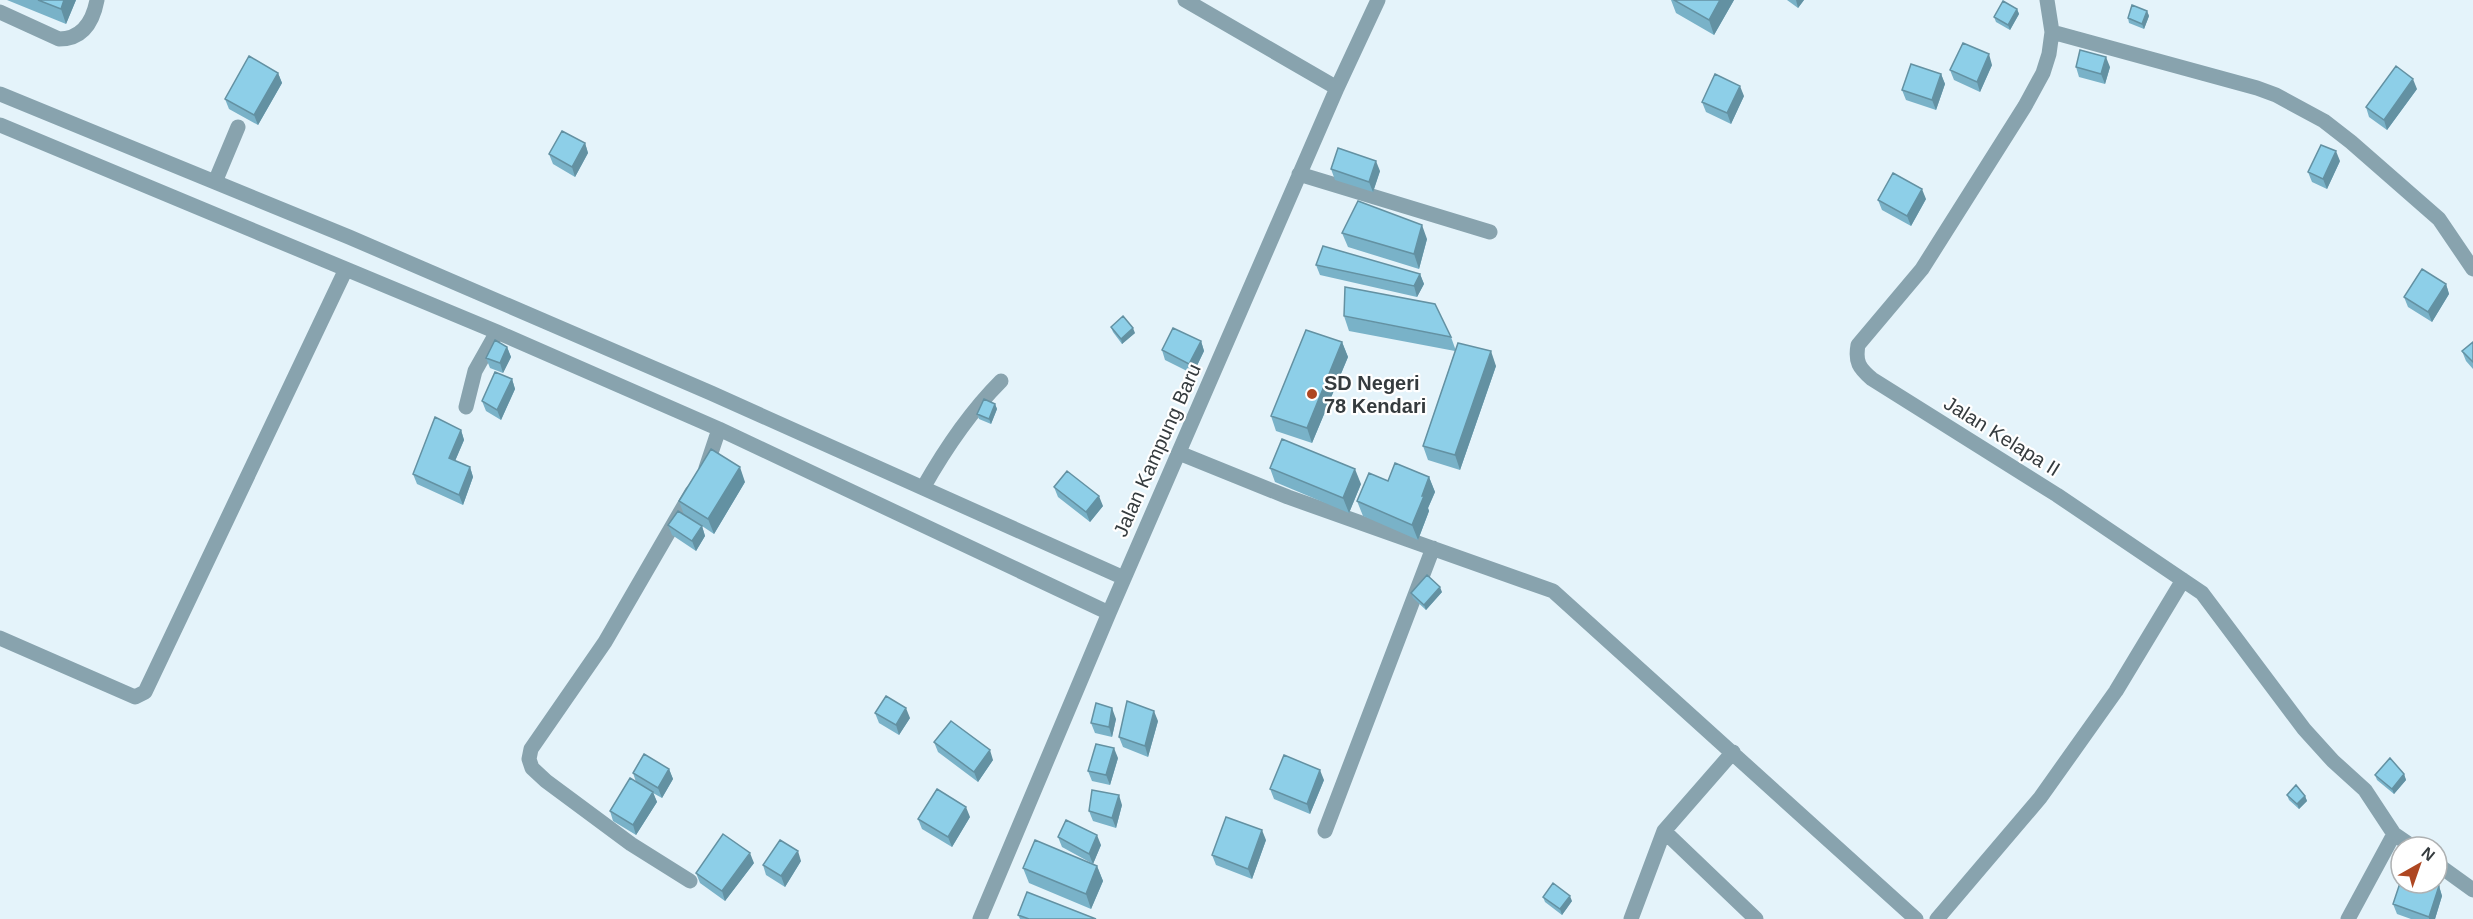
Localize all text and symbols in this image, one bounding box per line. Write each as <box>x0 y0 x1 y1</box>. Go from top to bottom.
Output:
street label: Jalan Kampung Baru <box>1109 360 1205 540</box>
place label: SD Negeri 78 Kendari <box>1324 372 1426 417</box>
marker: SD Negeri 78 Kendari <box>1305 387 1319 401</box>
street label: Jalan Kelapa II <box>1940 392 2064 480</box>
north arrow <box>2389 835 2449 895</box>
text: N <box>2418 844 2438 864</box>

